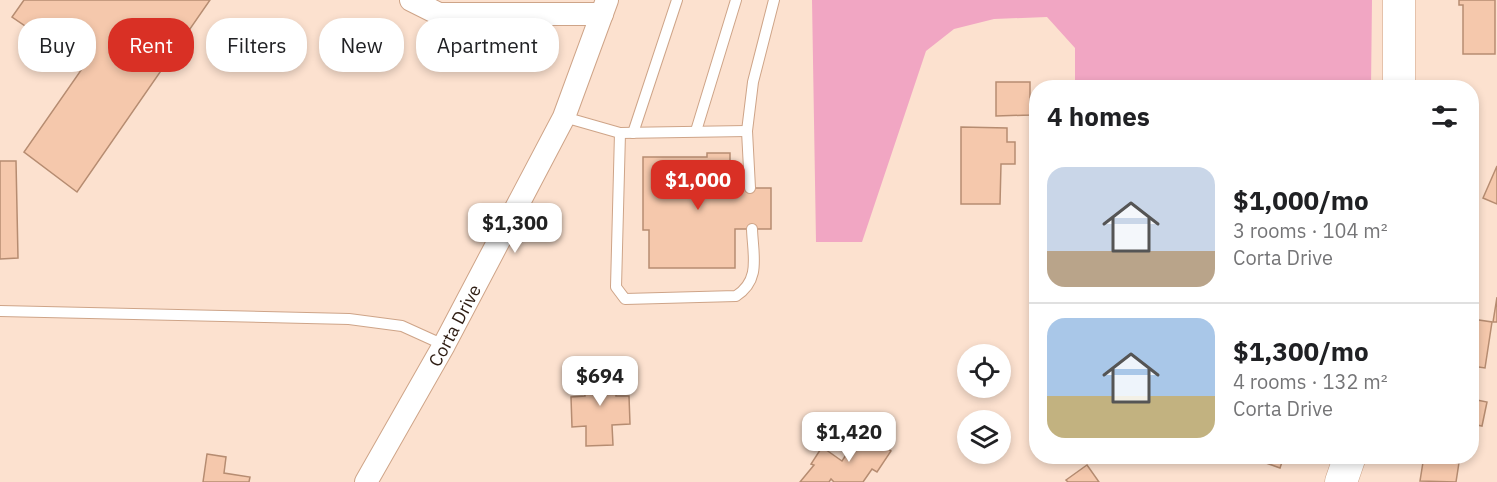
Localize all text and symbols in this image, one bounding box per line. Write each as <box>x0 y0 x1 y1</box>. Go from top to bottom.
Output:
chip: Buy <box>18 18 96 72</box>
chip: Rent <box>108 18 194 72</box>
chip: Filters <box>206 18 307 72</box>
chip: New <box>319 18 404 72</box>
chip: Apartment <box>416 18 559 72</box>
text: 4 homes <box>1047 99 1150 133</box>
icon: filters <box>1428 100 1461 133</box>
pin: $1,000 <box>649 160 747 211</box>
text: $1,000 <box>665 166 731 193</box>
text: $1,000/mo <box>1233 183 1369 217</box>
icon: home <box>1095 191 1167 263</box>
pin: $1,300 <box>466 203 564 254</box>
text: $1,300 <box>482 209 548 236</box>
text: 3 rooms · 104 m² <box>1233 217 1388 244</box>
text: Corta Drive <box>1233 244 1333 271</box>
street label: Corta Drive <box>423 280 486 370</box>
text: $1,300/mo <box>1233 334 1369 368</box>
icon: home <box>1095 342 1167 414</box>
map controls <box>957 344 1011 464</box>
button: locate <box>957 344 1011 398</box>
pin: $694 <box>564 356 636 407</box>
text: $694 <box>576 362 624 389</box>
text: 4 rooms · 132 m² <box>1233 368 1388 395</box>
text: Corta Drive <box>1233 395 1333 422</box>
button: layers <box>957 410 1011 464</box>
pin: $1,420 <box>800 412 898 463</box>
text: $1,420 <box>816 418 882 445</box>

